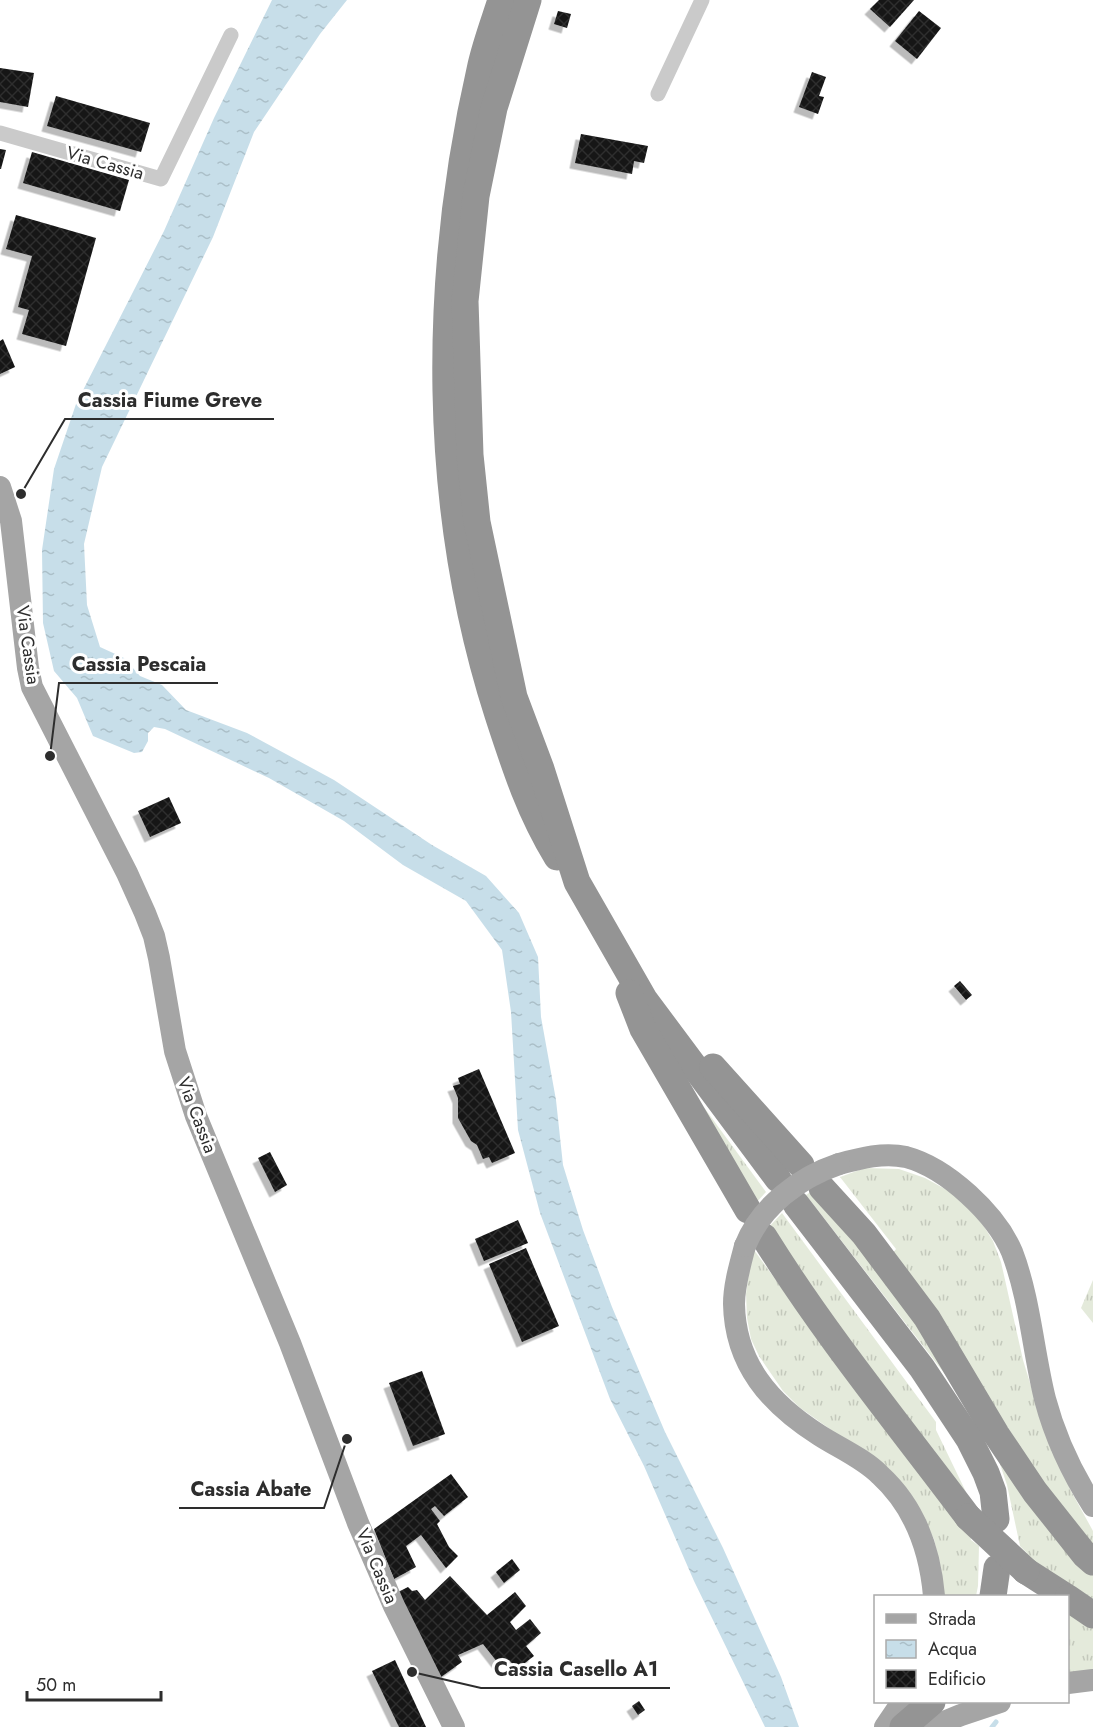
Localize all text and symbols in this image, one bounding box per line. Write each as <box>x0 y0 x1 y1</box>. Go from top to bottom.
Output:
street label: Via Cassia <box>63 140 147 186</box>
callout: Cassia Fiume Greve <box>65 381 274 419</box>
text: Cassia Fiume Greve <box>78 386 262 415</box>
street label: Via Cassia <box>10 604 46 686</box>
callout: Cassia Pescaia <box>59 645 218 683</box>
text: Cassia Pescaia <box>72 650 206 679</box>
street label: Via Cassia <box>171 1073 223 1157</box>
callout: Cassia Abate <box>179 1470 324 1508</box>
text: Cassia Abate <box>191 1475 311 1504</box>
street label: Via Cassia <box>350 1524 404 1608</box>
legend <box>874 1595 1069 1703</box>
text: Strada <box>928 1606 976 1632</box>
text: Acqua <box>928 1636 977 1662</box>
callout: Cassia Casello A1 <box>481 1650 670 1688</box>
text: Cassia Casello A1 <box>494 1655 658 1684</box>
scale bar <box>27 1664 160 1702</box>
text: Edificio <box>928 1666 986 1692</box>
text: 50 m <box>36 1672 76 1698</box>

